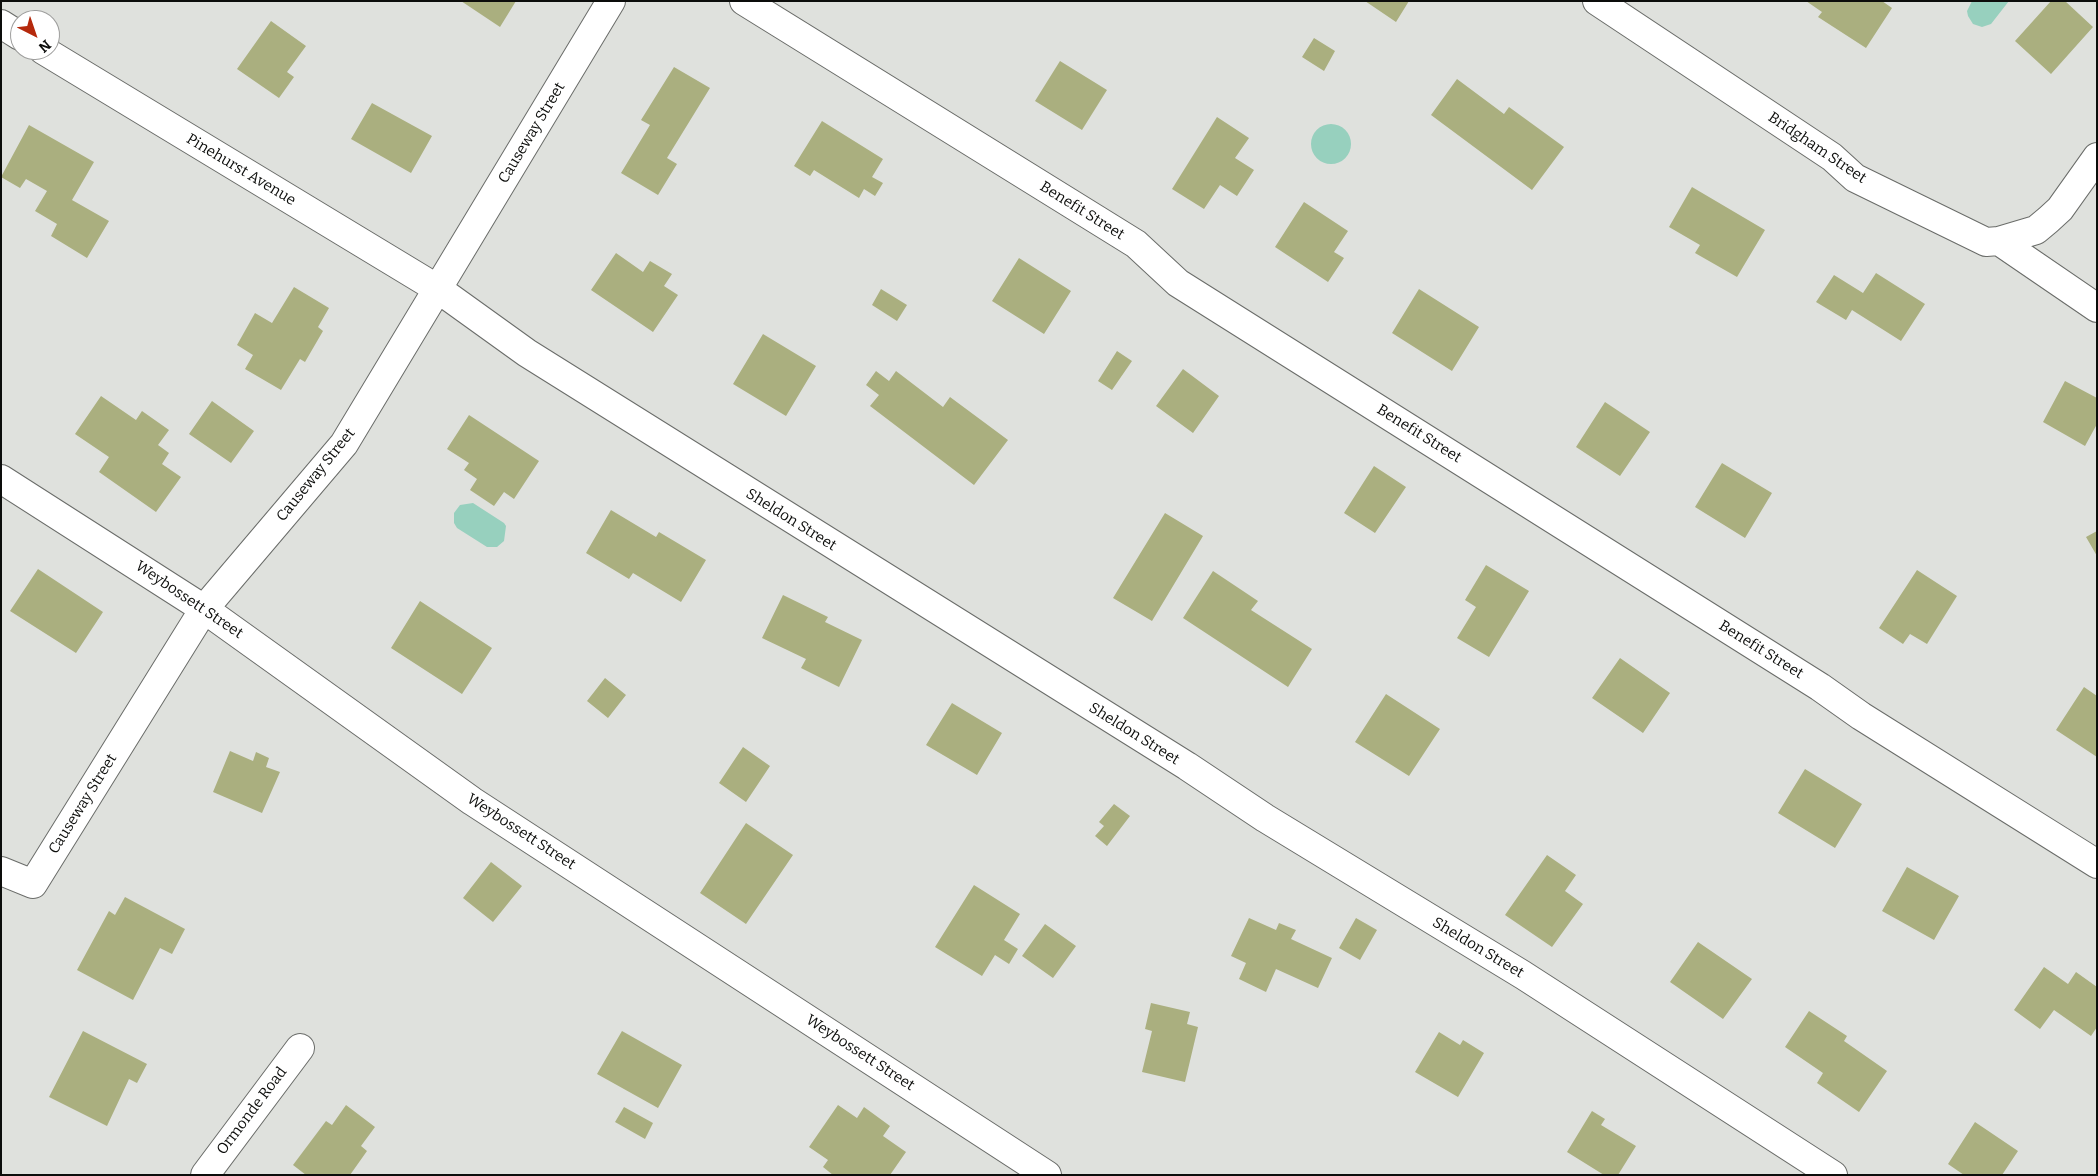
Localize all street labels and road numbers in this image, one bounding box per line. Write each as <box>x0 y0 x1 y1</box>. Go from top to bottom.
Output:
street label: Causeway Street <box>495 79 569 187</box>
street label: Bridgham Street <box>1764 109 1870 187</box>
street label: Pinehurst Avenue <box>183 130 299 210</box>
street label: Benefit Street <box>1037 178 1127 244</box>
street label: Benefit Street <box>1374 401 1464 467</box>
street label: Causeway Street <box>273 425 359 525</box>
street label: Sheldon Street <box>742 485 840 555</box>
street label: Weybossett Street <box>132 557 246 643</box>
street label: Benefit Street <box>1716 617 1806 683</box>
street label: Sheldon Street <box>1085 699 1183 769</box>
street label: Causeway Street <box>45 751 121 857</box>
street label: Weybossett Street <box>463 790 579 874</box>
street label: Sheldon Street <box>1429 914 1527 982</box>
street label: Weybossett Street <box>802 1011 918 1095</box>
street label: Ormonde Road <box>213 1064 291 1158</box>

